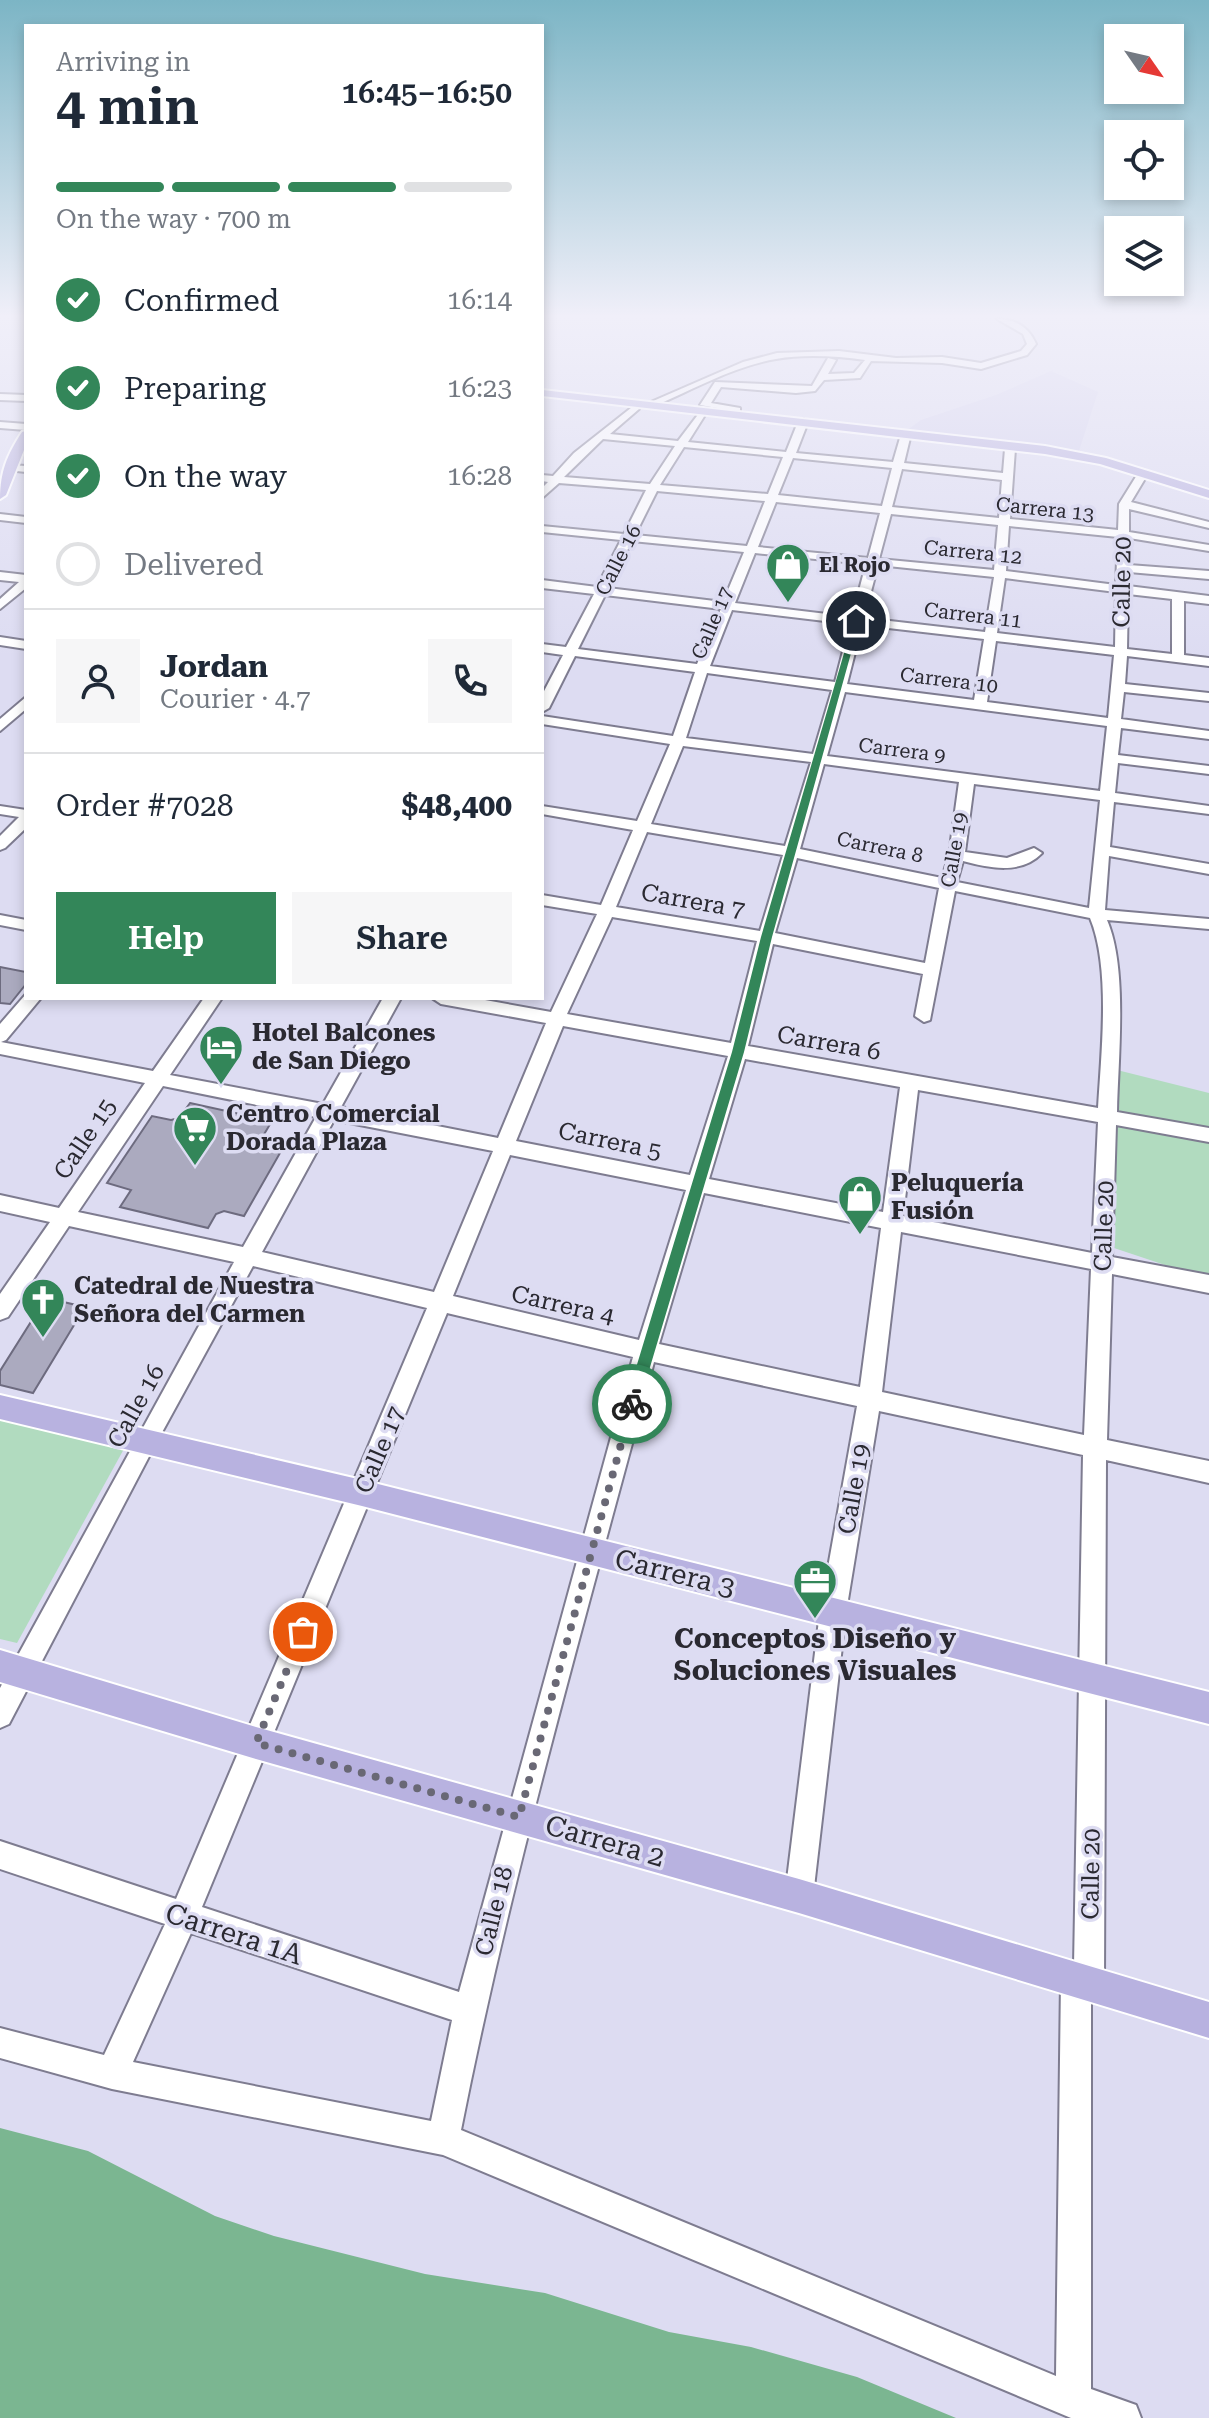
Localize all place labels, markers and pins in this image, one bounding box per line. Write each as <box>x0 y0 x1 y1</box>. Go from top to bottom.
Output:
shop icon: El Rojo <box>764 541 812 604</box>
place label: El Rojo <box>819 553 890 577</box>
pin <box>822 587 890 655</box>
place label: Hotel Balcones de San Diego <box>252 1019 435 1075</box>
hotel icon: Hotel Balcones de San Diego <box>197 1023 245 1086</box>
place label: Centro Comercial Dorada Plaza <box>226 1100 440 1156</box>
supermarket icon: Centro Comercial Dorada Plaza <box>171 1104 219 1167</box>
place label: Peluquería Fusión <box>891 1169 1023 1225</box>
shop icon: Peluquería Fusión <box>836 1173 884 1236</box>
place label: Catedral de Nuestra Señora del Carmen <box>74 1272 314 1328</box>
church icon: Catedral de Nuestra Señora del Carmen <box>19 1276 67 1339</box>
office icon: Conceptos Diseño y Soluciones Visuales <box>791 1557 839 1620</box>
pin <box>269 1598 337 1666</box>
place label: Conceptos Diseño y Soluciones Visuales <box>673 1622 957 1687</box>

